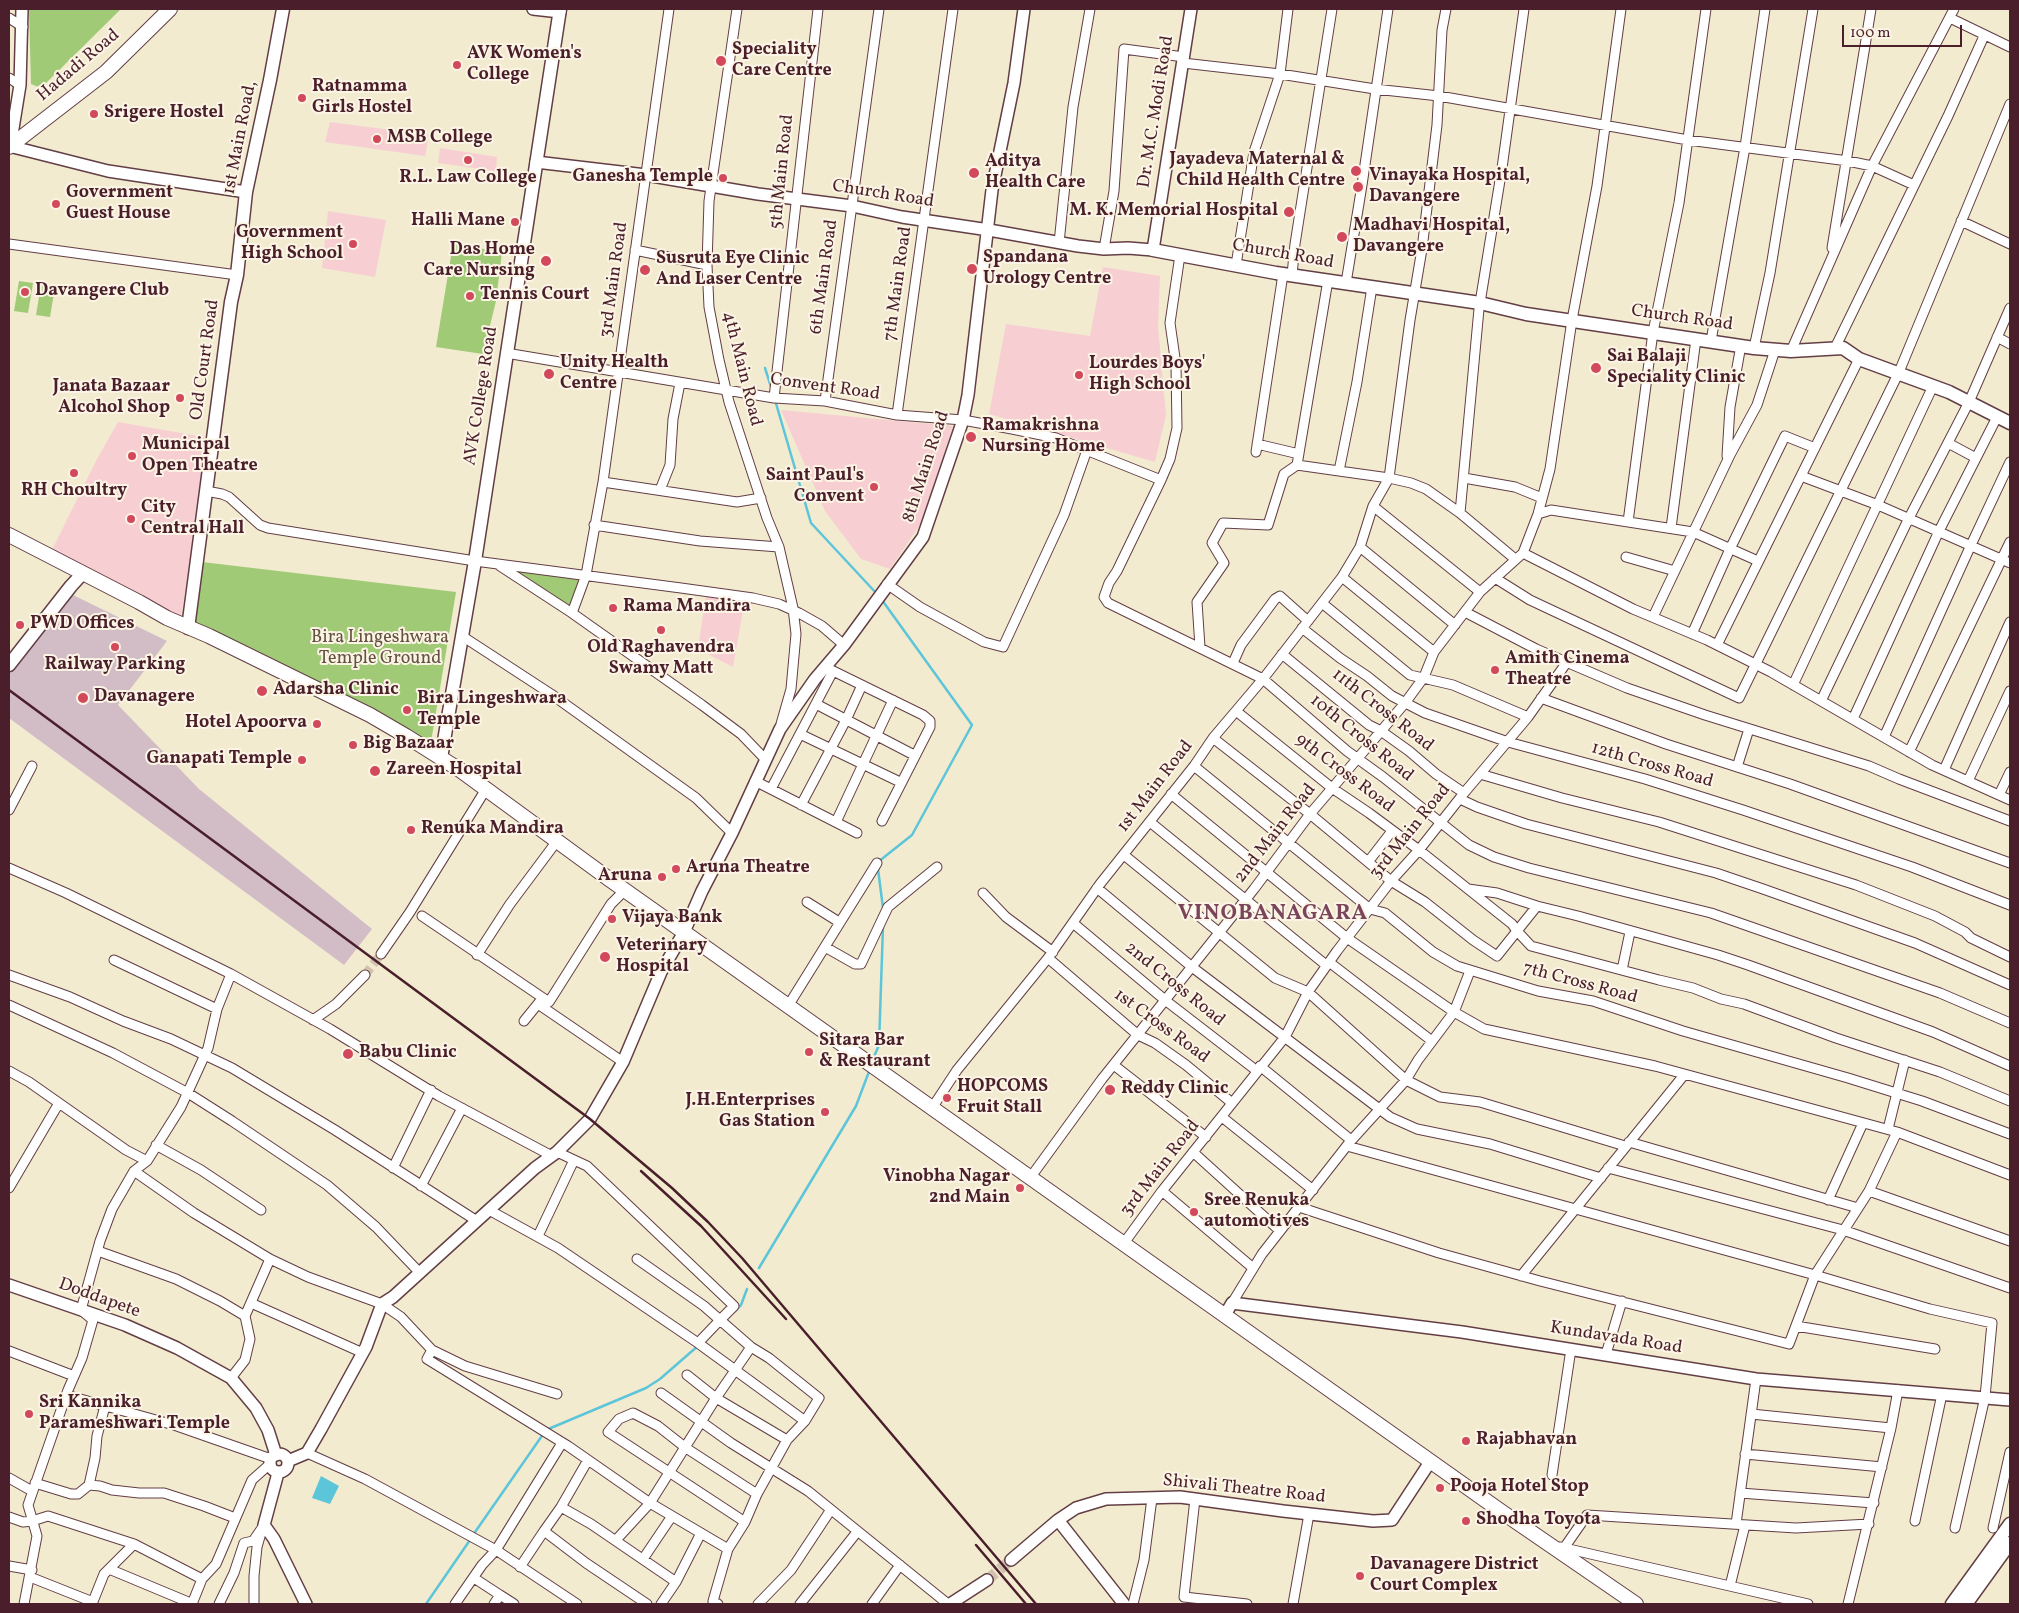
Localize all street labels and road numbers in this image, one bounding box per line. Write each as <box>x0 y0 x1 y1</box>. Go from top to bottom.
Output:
street label: Hadadi Road <box>33 25 125 107</box>
street label: Dr. M.C. Modi Road <box>1134 34 1180 190</box>
street label: 1st Main Road, <box>219 79 263 197</box>
street label: 5th Main Road <box>766 113 800 231</box>
street label: Church Road <box>831 176 935 214</box>
street label: 6th Main Road <box>806 218 844 336</box>
street label: 3rd Main Road <box>596 221 634 339</box>
street label: 7th Main Road <box>880 225 918 343</box>
street label: Church Road <box>1231 235 1335 275</box>
street label: Old Court Road <box>187 298 225 422</box>
street label: Church Road <box>1630 301 1734 337</box>
street label: 4th Main Road <box>716 309 766 429</box>
street label: AVK College Road <box>460 325 504 467</box>
street label: Convent Road <box>769 370 881 406</box>
street label: 8th Main Road <box>899 409 955 525</box>
street label: 11th Cross Road <box>1327 665 1437 757</box>
street label: 10th Cross Road <box>1305 691 1417 787</box>
street label: 9th Cross Road <box>1290 730 1398 818</box>
street label: 1st Main Road <box>1113 737 1199 837</box>
street label: 12th Cross Road <box>1589 738 1715 794</box>
street label: 2nd Main Road <box>1230 780 1322 888</box>
street label: 3rd Main Road <box>1366 780 1456 884</box>
street label: 2nd Cross Road <box>1120 938 1228 1032</box>
street label: 7th Cross Road <box>1520 958 1640 1010</box>
street label: 1st Cross Road <box>1109 985 1213 1069</box>
street label: 3rd Main Road <box>1117 1116 1205 1222</box>
street label: Doddapete <box>55 1274 143 1324</box>
street label: Kundavada Road <box>1548 1318 1684 1360</box>
street label: Shivali Theatre Road <box>1161 1471 1327 1509</box>

